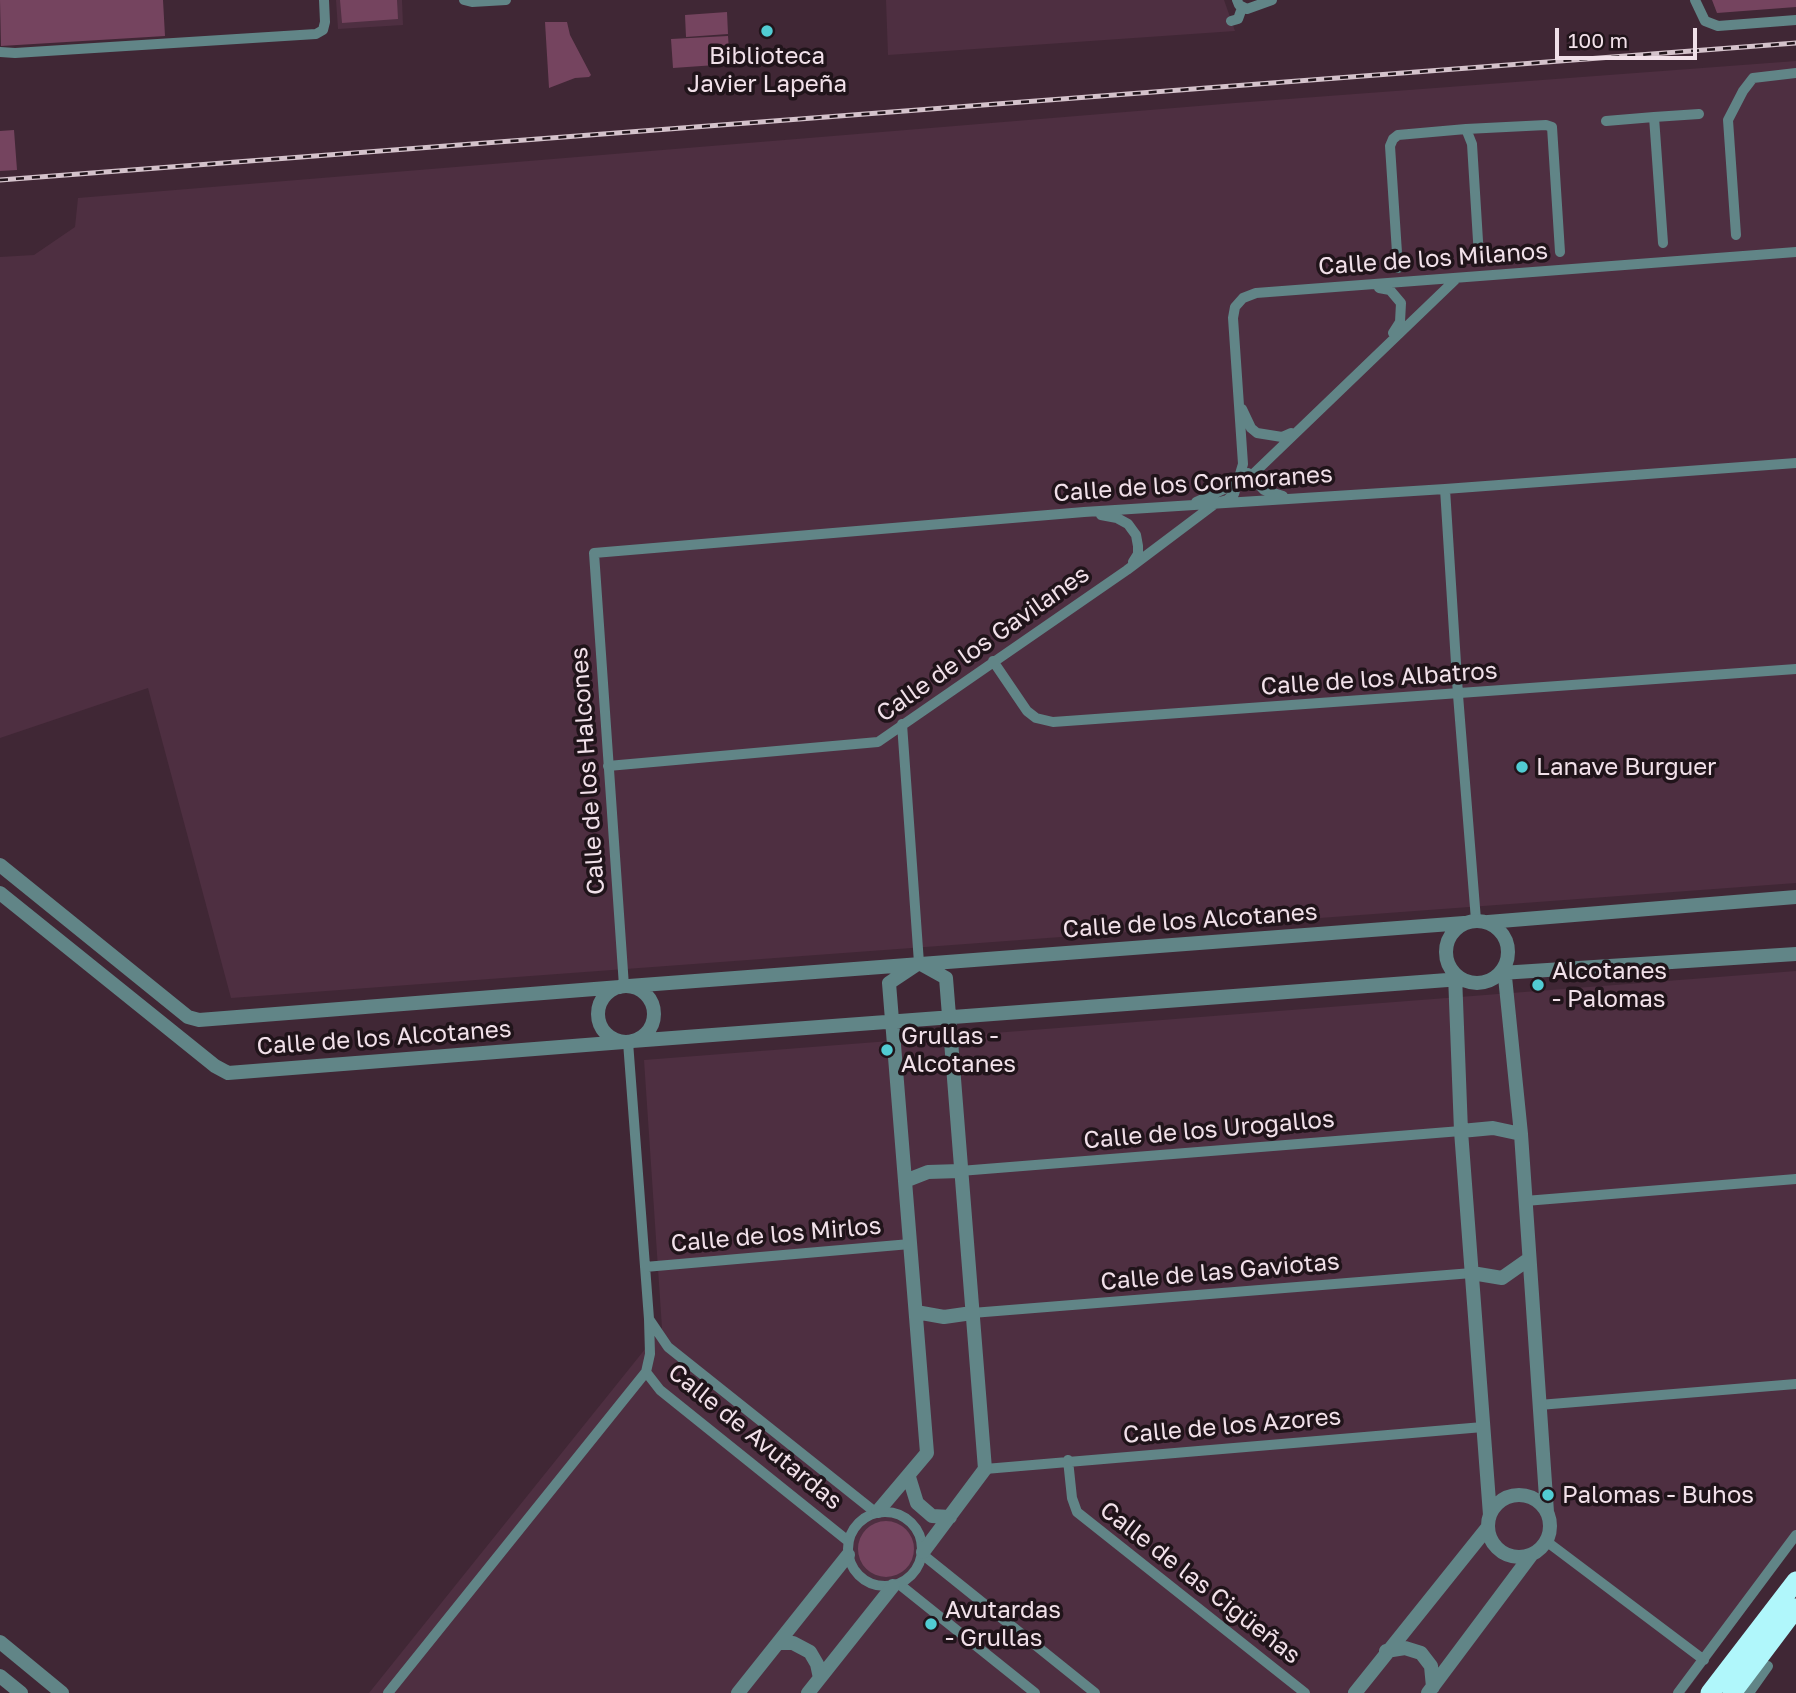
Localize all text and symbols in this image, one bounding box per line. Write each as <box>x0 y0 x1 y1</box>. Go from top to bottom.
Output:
scale bar <box>1558 14 1700 58</box>
marker: Biblioteca Javier Lapeña <box>759 23 775 39</box>
text: 100 m <box>1568 27 1628 53</box>
place label: Biblioteca Javier Lapeña <box>687 42 847 98</box>
street label: Calle de los Milanos <box>1317 237 1549 281</box>
street label: Calle de los Cormoranes <box>1052 460 1334 508</box>
street label: Calle de los Gavilanes <box>871 560 1095 728</box>
street label: Calle de los Halcones <box>565 646 611 896</box>
street label: Calle de los Albatros <box>1260 656 1498 702</box>
place label: Lanave Burguer <box>1536 753 1716 781</box>
marker: Lanave Burguer <box>1514 759 1530 775</box>
street label: Calle de los Alcotanes <box>1062 898 1318 944</box>
place label: Alcotanes - Palomas <box>1552 957 1667 1013</box>
marker: Alcotanes - Palomas <box>1530 977 1546 993</box>
street label: Calle de los Alcotanes <box>256 1015 512 1061</box>
place label: Grullas - Alcotanes <box>901 1022 1016 1078</box>
marker: Grullas - Alcotanes <box>879 1042 895 1058</box>
street label: Calle de los Urogallos <box>1082 1105 1336 1155</box>
street label: Calle de los Mirlos <box>670 1211 882 1259</box>
street label: Calle de las Gaviotas <box>1099 1247 1341 1297</box>
street label: Calle de Avutardas <box>662 1358 848 1516</box>
street label: Calle de los Azores <box>1122 1402 1342 1450</box>
place label: Palomas - Buhos <box>1562 1481 1754 1509</box>
marker: Palomas - Buhos <box>1540 1487 1556 1503</box>
street label: Calle de las Cigüeñas <box>1094 1496 1306 1670</box>
place label: Avutardas - Grullas <box>945 1596 1061 1652</box>
marker: Avutardas - Grullas <box>923 1616 939 1632</box>

